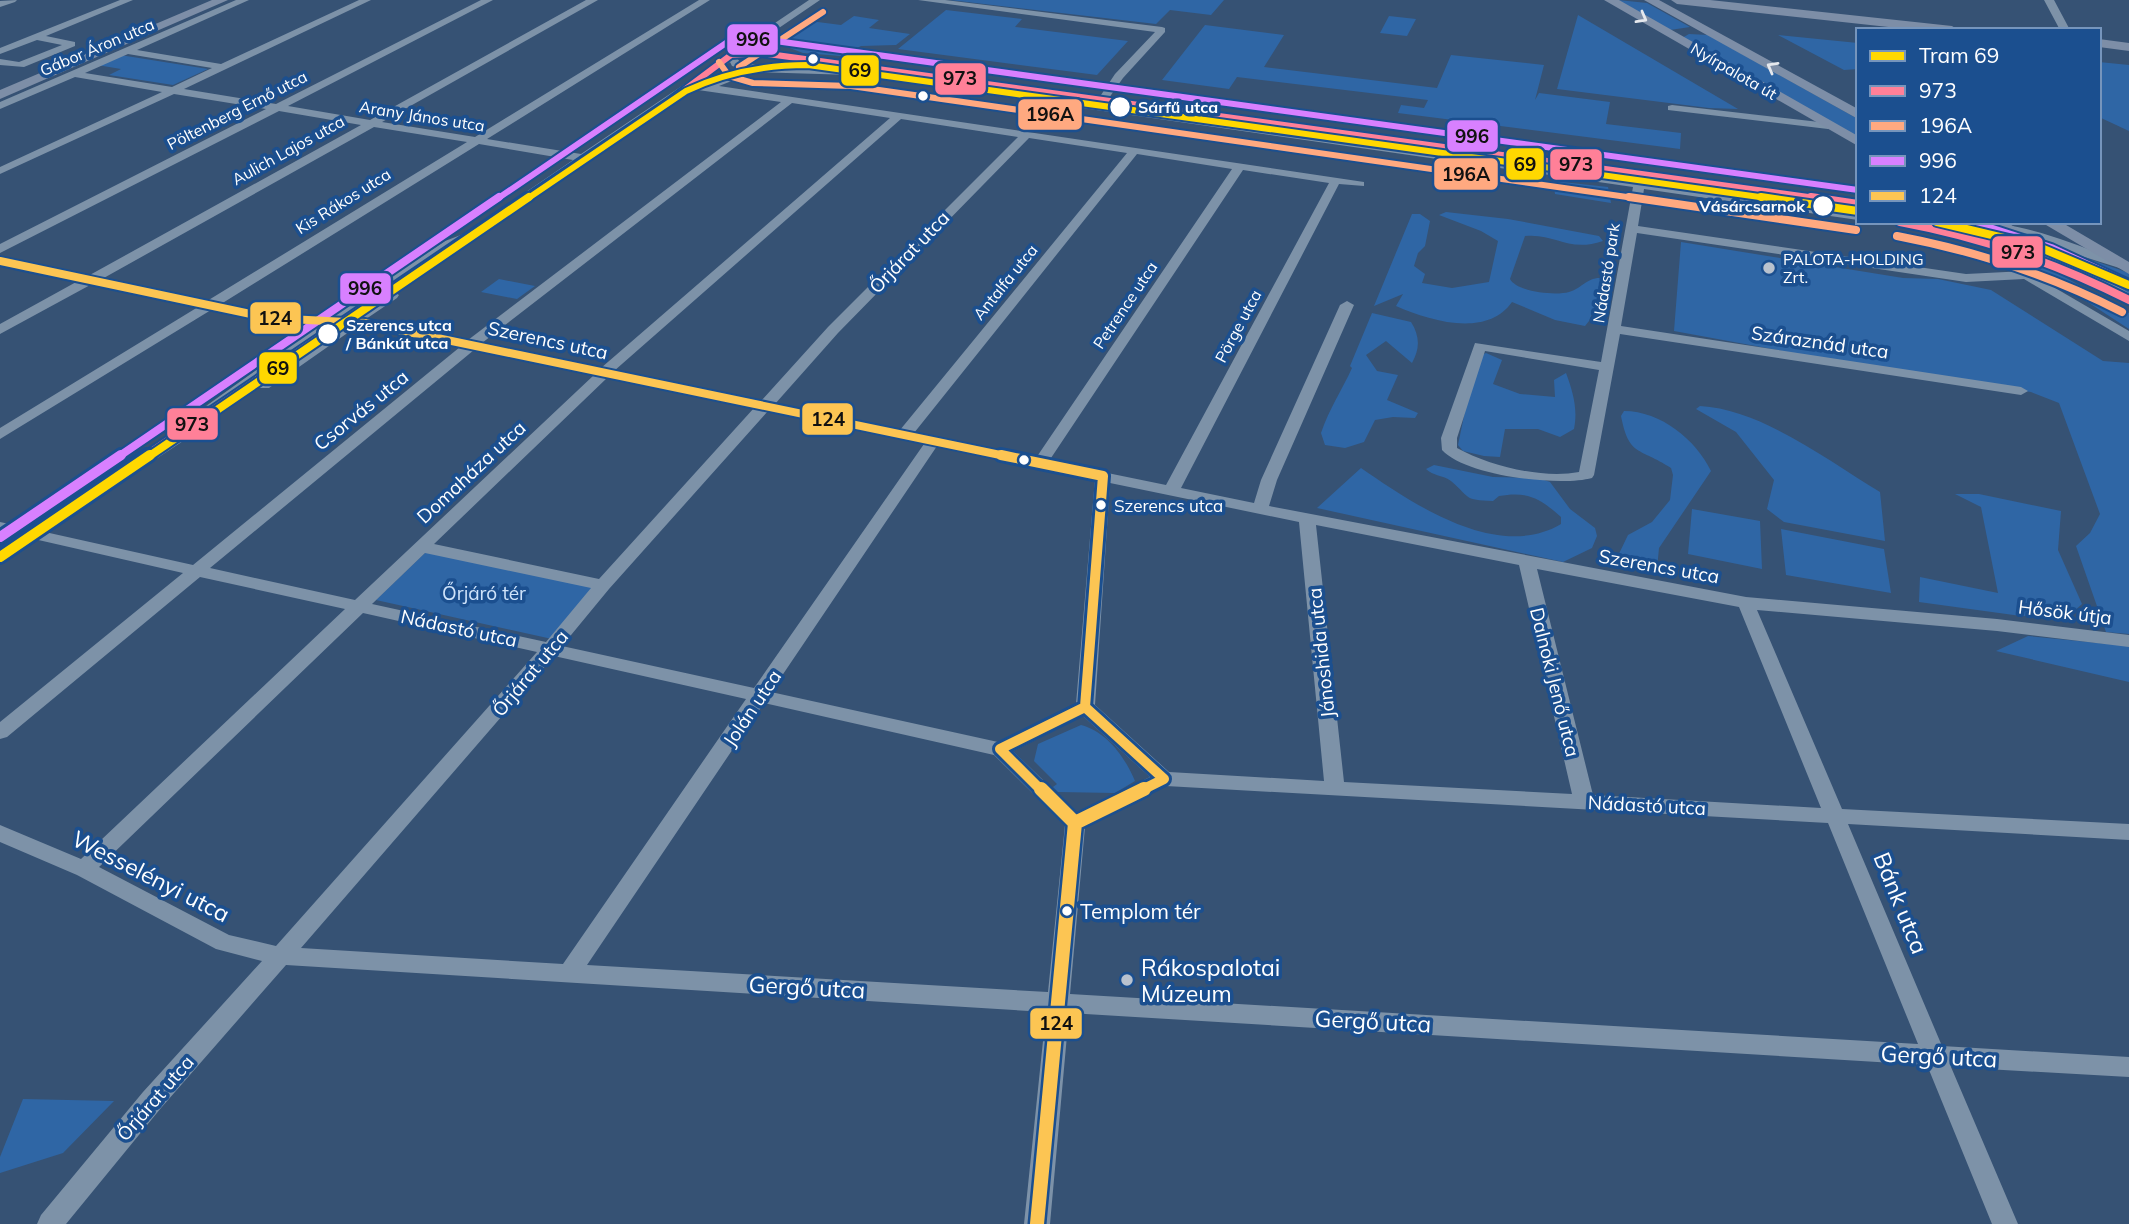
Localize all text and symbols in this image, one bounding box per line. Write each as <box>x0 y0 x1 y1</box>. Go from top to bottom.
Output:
one-way arrow <box>1635 10 1648 23</box>
street label: Gábor Áron utca <box>37 14 157 80</box>
line badge: 996 <box>726 23 779 56</box>
text: 996 <box>736 27 770 51</box>
legend <box>1856 28 2101 224</box>
street label: Nyírpalota út <box>1687 38 1781 104</box>
text: Tram 69 <box>1919 42 1999 68</box>
unlabelled marker <box>806 52 820 66</box>
line badge: 69 <box>840 54 880 87</box>
text: 69 <box>849 58 871 82</box>
line badge: 973 <box>934 62 987 96</box>
one-way arrow <box>1767 62 1780 75</box>
street label: Pöltenberg Ernő utca <box>164 66 310 154</box>
text: 973 <box>943 66 977 90</box>
text: 973 <box>1919 77 1957 103</box>
unlabelled marker <box>916 89 930 103</box>
marker: Sárfű utca <box>1108 95 1132 119</box>
street label: Arany János utca <box>358 96 486 136</box>
place label: Sárfű utca <box>1138 97 1218 117</box>
line badge: 196A <box>1017 98 1083 131</box>
text: 196A <box>1026 102 1075 126</box>
street label: Aulich Lajos utca <box>228 111 348 189</box>
text: 196A <box>1919 112 1973 138</box>
line badge: 996 <box>1446 119 1499 153</box>
text: 996 <box>1455 124 1489 148</box>
line badge: 69 <box>1505 147 1545 181</box>
text: 996 <box>1919 147 1957 173</box>
line badge: 973 <box>1549 148 1603 181</box>
text: 69 <box>1514 152 1536 176</box>
text: 973 <box>1559 152 1593 176</box>
line badge: 196A <box>1433 157 1499 191</box>
text: 196A <box>1442 162 1491 186</box>
street label: Kis Rákos utca <box>292 164 394 238</box>
text: 124 <box>1919 182 1957 208</box>
marker: Vásárcsarnok <box>1811 194 1835 218</box>
place label: Vásárcsarnok <box>1698 196 1806 216</box>
street label: Őrjárat utca <box>864 206 954 298</box>
street label: Nádastó park <box>1588 221 1624 324</box>
line badge: 973 <box>1991 235 2044 269</box>
street label: Antalfa utca <box>968 240 1042 324</box>
text: 973 <box>2001 240 2035 264</box>
place label: PALOTA-HOLDING Zrt. <box>1783 249 1924 287</box>
street label: Petrence utca <box>1088 258 1162 352</box>
marker: PALOTA-HOLDING Zrt. <box>1761 260 1777 276</box>
line badge: 996 <box>339 272 392 305</box>
text: 996 <box>348 276 382 300</box>
street label: Pörge utca <box>1210 286 1266 366</box>
line badge: 124 <box>249 301 302 335</box>
text: 124 <box>258 306 293 330</box>
place label: Szerencs utca / Bánkút utca <box>345 315 452 353</box>
street label: Szerencs utca <box>486 316 610 364</box>
street label: Száraznád utca <box>1750 320 1890 364</box>
marker: Szerencs utca / Bánkút utca <box>316 322 340 346</box>
line badge: 69 <box>258 351 298 385</box>
text: 69 <box>267 356 289 380</box>
street label: Csorvás utca <box>309 365 413 455</box>
line badge: 124 <box>801 402 854 436</box>
line badge: 973 <box>166 407 219 441</box>
text: 124 <box>811 407 846 431</box>
text: 973 <box>175 412 209 436</box>
street label: Domaháza utca <box>412 415 530 529</box>
unlabelled marker <box>1017 453 1031 467</box>
place label: Szerencs utca <box>1114 495 1223 516</box>
marker: Szerencs utca <box>1094 498 1108 512</box>
street label: Szerencs utca <box>1597 544 1721 588</box>
park label: Őrjáró tér <box>442 581 526 605</box>
street label: Jánoshida utca <box>1302 587 1340 719</box>
street label: Hősök útja <box>2017 594 2113 630</box>
street label: Nádastó utca <box>399 604 519 652</box>
street label: Dalnoki Jenő utca <box>1525 605 1585 759</box>
street label: Őrjárat utca <box>487 625 573 721</box>
street label: Jolán utca <box>718 665 786 751</box>
street label: Nádastó utca <box>1587 790 1707 820</box>
street label: Wesselényi utca <box>67 824 235 928</box>
street label: Bánk utca <box>1867 848 1935 958</box>
place label: Templom tér <box>1080 898 1201 924</box>
marker: Templom tér <box>1060 904 1074 918</box>
place label: Rákospalotai Múzeum <box>1141 953 1280 1008</box>
street label: Gergő utca <box>748 969 866 1005</box>
marker: Rákospalotai Múzeum <box>1119 972 1135 988</box>
street label: Gergő utca <box>1314 1003 1432 1039</box>
line badge: 124 <box>1029 1007 1083 1040</box>
text: 124 <box>1039 1011 1074 1035</box>
street label: Gergő utca <box>1880 1038 1998 1074</box>
street label: Őrjárat utca <box>111 1050 199 1146</box>

